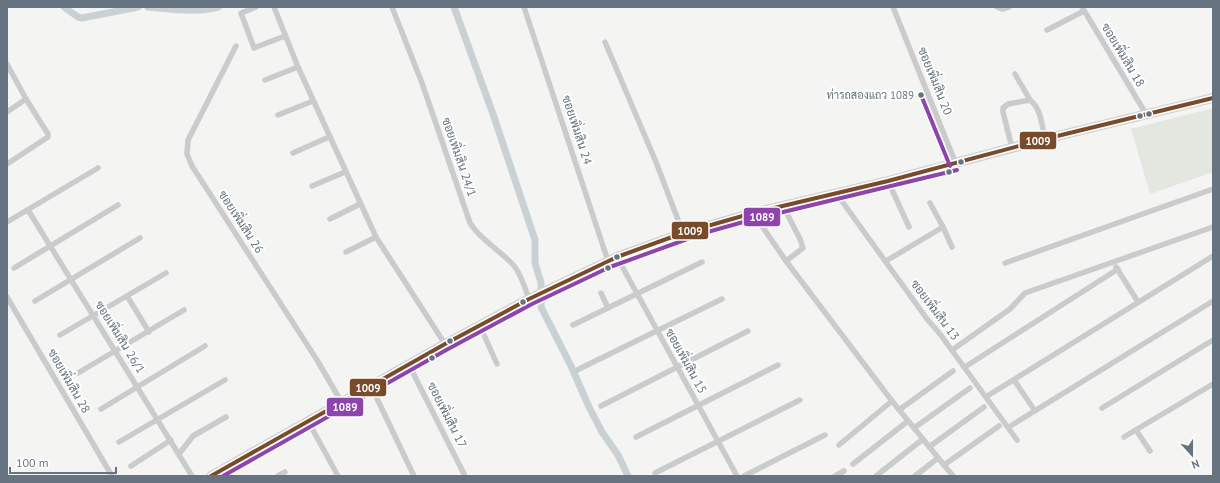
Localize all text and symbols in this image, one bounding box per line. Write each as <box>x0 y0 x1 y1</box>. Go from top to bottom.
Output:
street label: ซอยเพิ่มสิน 18 <box>1098 19 1150 89</box>
street label: ซอยเพิ่มสิน 20 <box>915 44 958 117</box>
place label: ท่ารถสองแถว 1089 <box>827 88 914 102</box>
marker: ท่ารถสองแถว 1089 <box>916 90 926 100</box>
street label: ซอยเพิ่มสิน 24 <box>559 93 598 167</box>
unlabelled marker <box>1144 109 1154 119</box>
unlabelled marker <box>1135 111 1145 121</box>
street label: ซอยเพิ่มสิน 24/1 <box>439 114 482 198</box>
line badge: 1009 <box>1019 131 1057 150</box>
text: 1009 <box>1026 134 1050 148</box>
unlabelled marker <box>956 157 966 167</box>
unlabelled marker <box>944 167 954 177</box>
street label: ซอยเพิ่มสิน 26 <box>216 186 269 256</box>
line badge: 1089 <box>743 207 781 227</box>
text: 1089 <box>750 210 774 224</box>
line badge: 1009 <box>671 221 709 240</box>
text: 1009 <box>678 224 702 238</box>
unlabelled marker <box>612 252 622 262</box>
unlabelled marker <box>603 263 613 273</box>
street label: ซอยเพิ่มสิน 13 <box>908 275 965 343</box>
street label: ซอยเพิ่มสิน 26/1 <box>92 296 151 376</box>
unlabelled marker <box>518 297 528 307</box>
street label: ซอยเพิ่มสิน 15 <box>662 324 713 396</box>
unlabelled marker <box>445 336 455 346</box>
street label: ซอยเพิ่มสิน 28 <box>45 345 96 416</box>
unlabelled marker <box>427 353 437 363</box>
line badge: 1009 <box>349 378 387 397</box>
street label: ซอยเพิ่มสิน 17 <box>424 378 473 450</box>
text: 1009 <box>356 381 380 395</box>
line badge: 1089 <box>326 397 364 417</box>
text: 1089 <box>333 400 357 414</box>
north arrow <box>1172 435 1212 475</box>
scale bar <box>10 449 116 475</box>
text: 100 m <box>16 455 49 470</box>
text: N <box>1190 457 1201 472</box>

